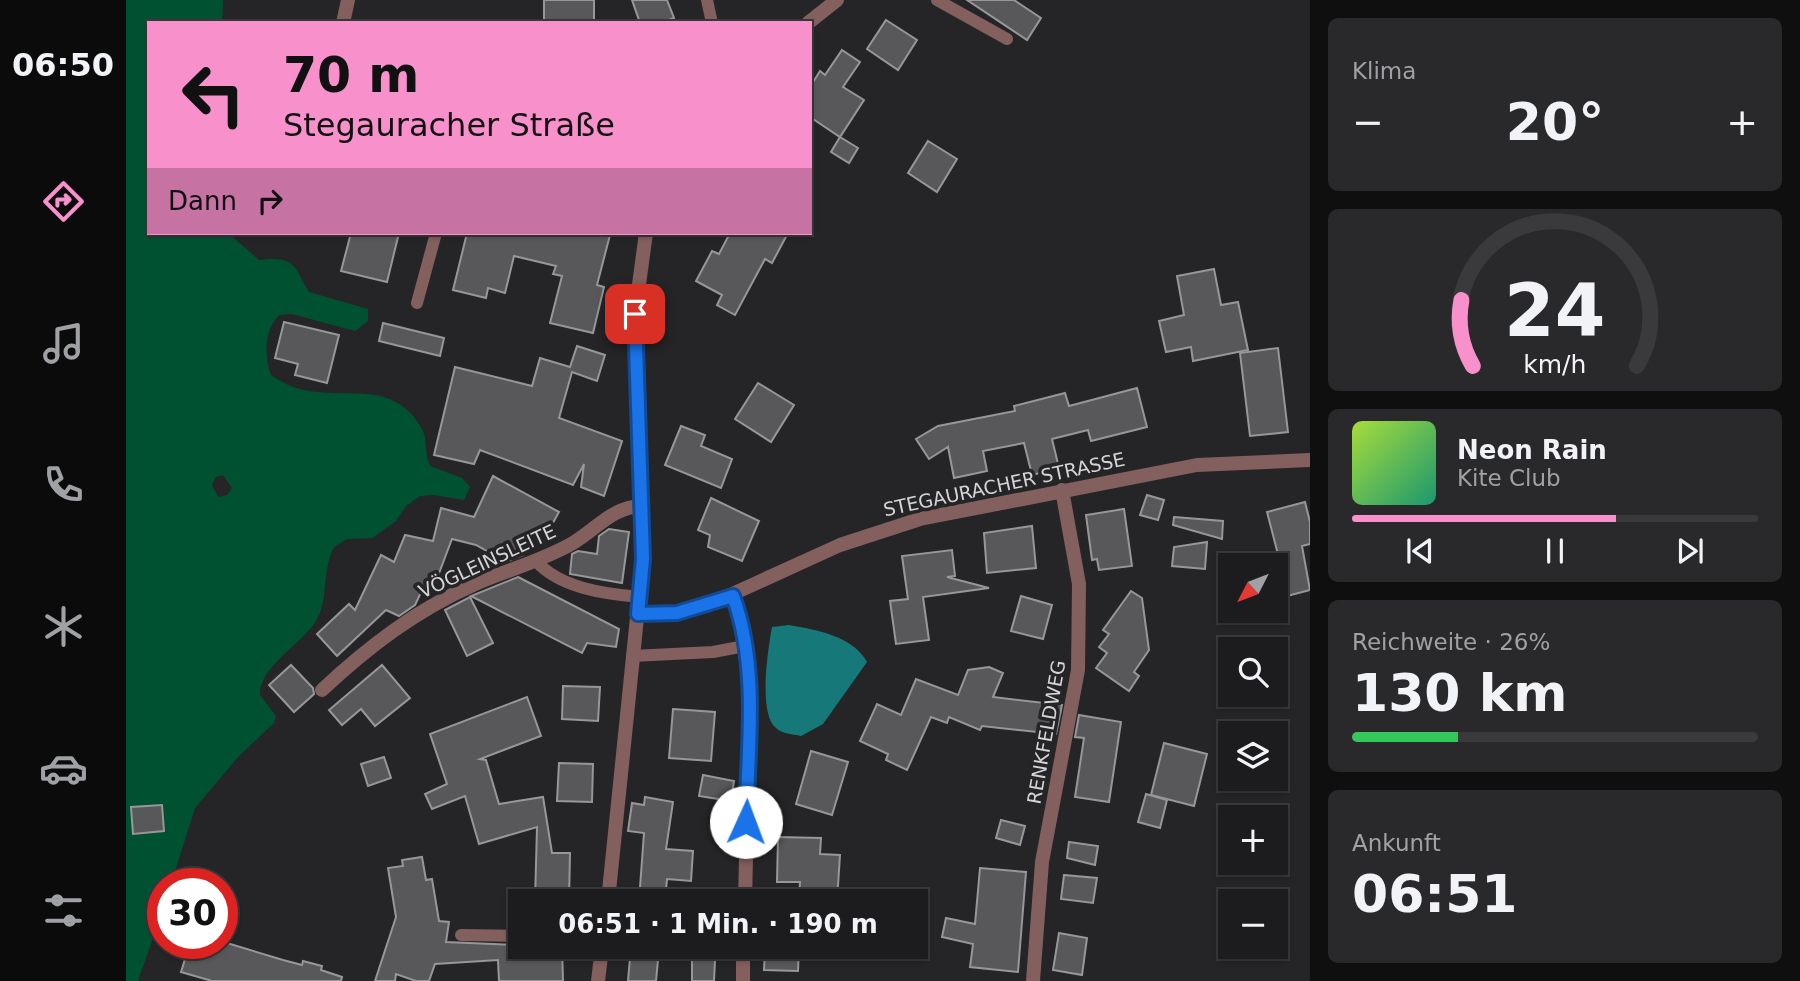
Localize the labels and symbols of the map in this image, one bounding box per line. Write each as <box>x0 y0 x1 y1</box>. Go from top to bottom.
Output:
pin <box>605 284 665 344</box>
street label: STEGAURACHER STRASSE <box>881 448 1127 520</box>
street label: VÖGLEINSLEITE <box>415 520 559 602</box>
north arrow <box>1218 553 1288 623</box>
street label: RENKFELDWEG <box>1023 658 1069 806</box>
position arrow <box>709 785 783 859</box>
speed limit sign: 30 <box>147 868 238 959</box>

